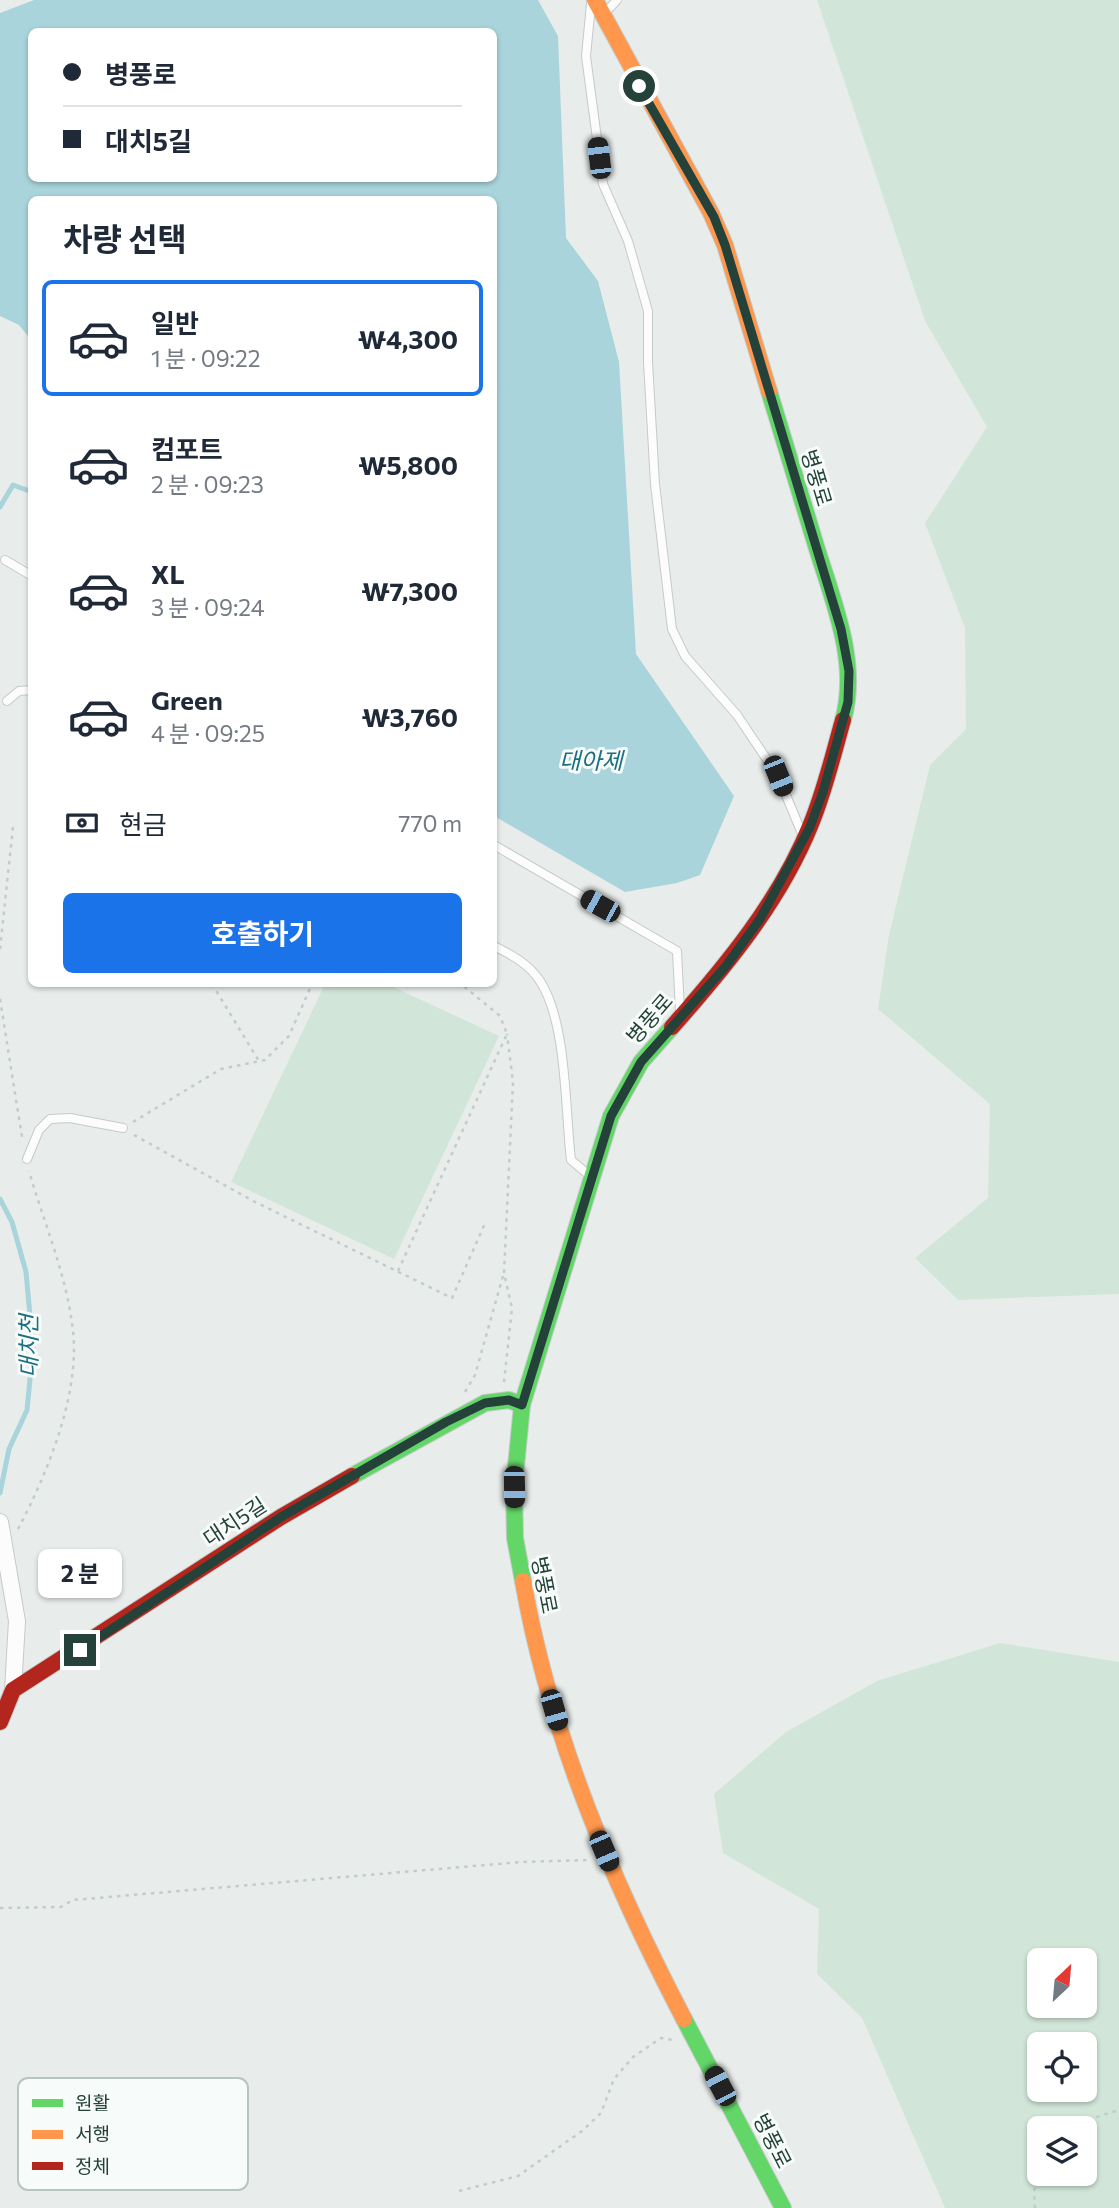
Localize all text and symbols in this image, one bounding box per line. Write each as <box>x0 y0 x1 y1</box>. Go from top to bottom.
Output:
text: 병풍로 <box>105 58 177 89</box>
route start <box>623 70 655 102</box>
text: 대치5길 <box>105 125 192 156</box>
car <box>587 136 612 180</box>
text: 차량 선택 <box>63 218 187 258</box>
icon: car <box>67 307 130 370</box>
text: 일반 <box>151 307 199 338</box>
text: ₩4,300 <box>358 323 458 354</box>
text: 1 분 · 09:22 <box>151 344 261 372</box>
icon: car <box>67 433 130 496</box>
text: 컴포트 <box>151 433 223 464</box>
street label: 병풍로 <box>797 446 838 509</box>
text: ₩5,800 <box>358 449 458 480</box>
text: 2 분 · 09:23 <box>151 470 264 498</box>
text: XL <box>151 558 185 589</box>
icon: car <box>67 559 130 622</box>
text: ₩7,300 <box>361 575 458 606</box>
text: 3 분 · 09:24 <box>151 593 264 621</box>
text: Green <box>151 684 223 715</box>
icon: car <box>67 685 130 748</box>
text: ₩3,760 <box>362 701 458 732</box>
text: 4 분 · 09:25 <box>151 719 265 747</box>
water label: 대아제 <box>559 746 626 774</box>
car <box>761 753 796 799</box>
icon: cash <box>63 804 101 842</box>
text: 현금 <box>119 808 167 839</box>
text: 770 m <box>398 809 462 837</box>
car <box>577 887 624 925</box>
button: 호출하기 <box>63 893 462 973</box>
street label: 병풍로 <box>620 988 677 1048</box>
water label: 대치천 <box>14 1311 42 1378</box>
car <box>504 1466 525 1508</box>
street label: 대치5길 <box>198 1491 270 1550</box>
callout: 2 분 <box>38 1548 122 1598</box>
street label: 병풍로 <box>528 1554 563 1616</box>
text: 2 분 <box>61 1559 99 1587</box>
route end <box>64 1634 96 1666</box>
car <box>539 1687 570 1733</box>
car <box>587 1828 622 1874</box>
north arrow <box>1027 1948 1097 2018</box>
map controls <box>1027 1948 1097 2186</box>
button: locate <box>1027 2032 1097 2102</box>
car <box>701 2063 740 2109</box>
legend <box>18 2078 248 2190</box>
text: 원활 <box>75 2091 110 2114</box>
street label: 병풍로 <box>749 2109 798 2172</box>
button: layers <box>1027 2116 1097 2186</box>
text: 서행 <box>75 2122 110 2145</box>
text: 정체 <box>75 2154 110 2177</box>

